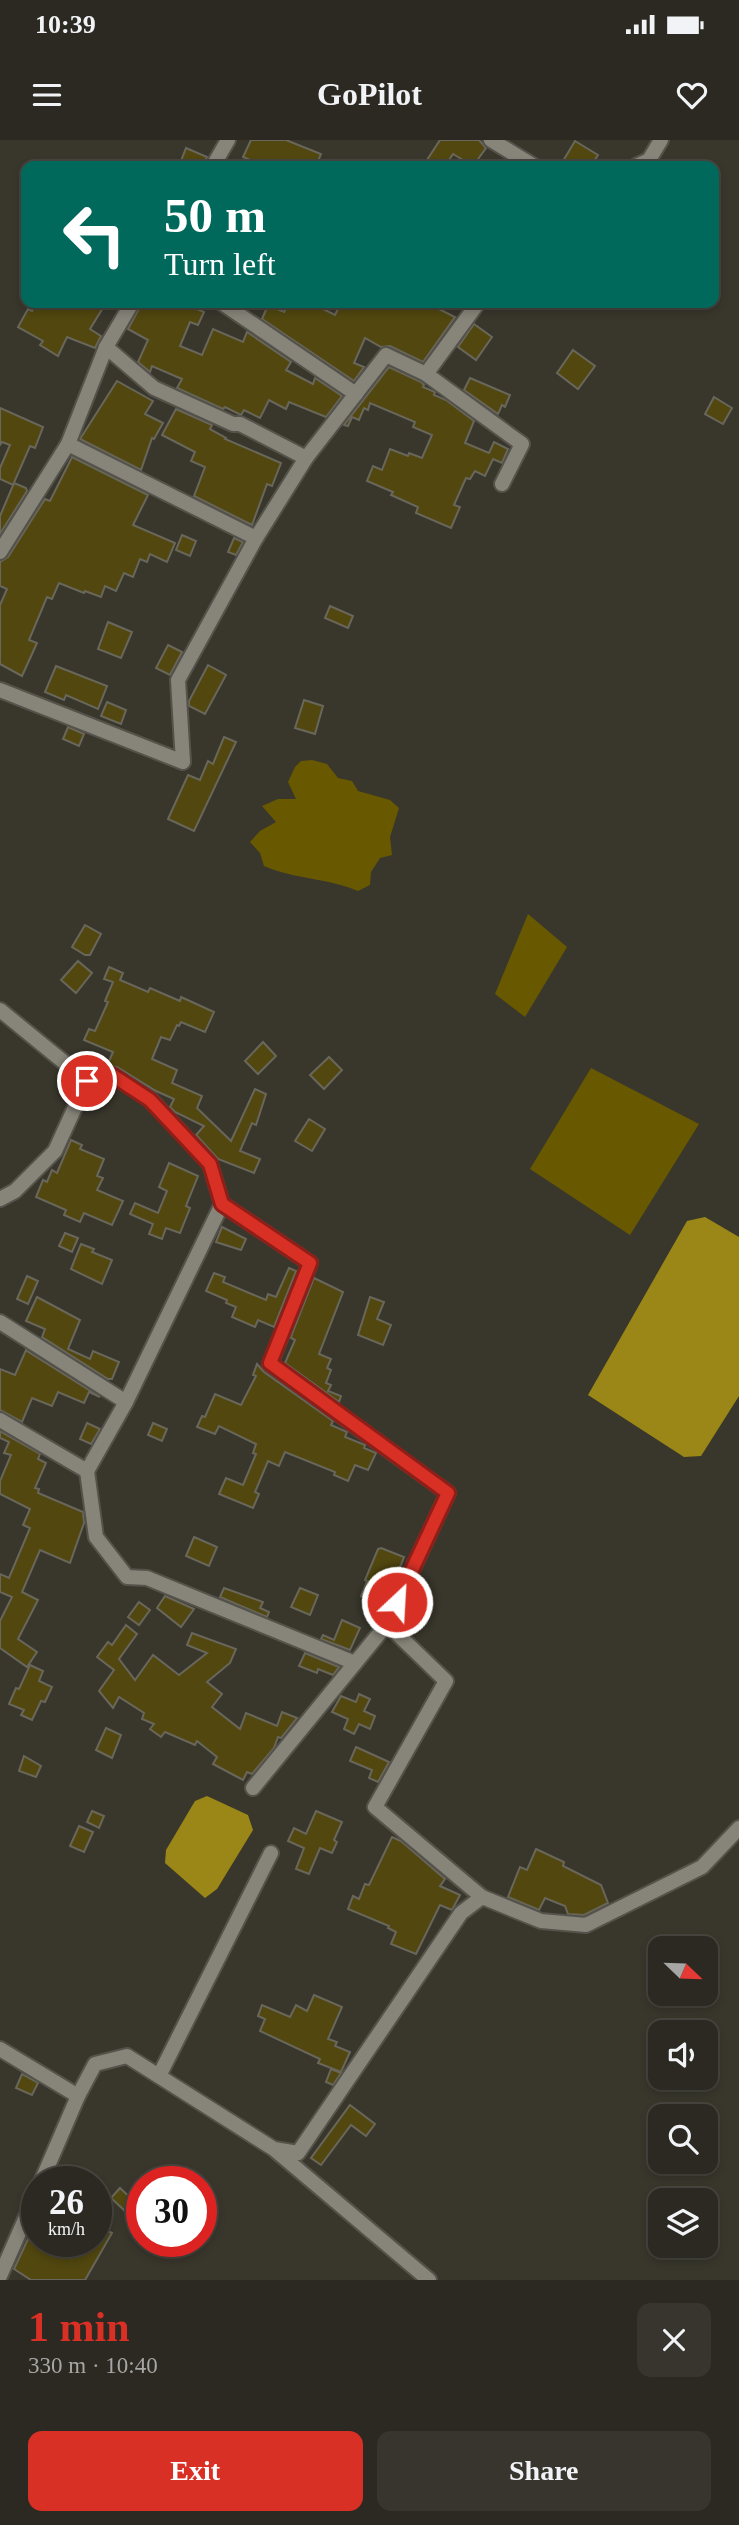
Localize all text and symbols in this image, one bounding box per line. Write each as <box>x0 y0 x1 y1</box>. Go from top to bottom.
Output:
text: 10:39 <box>35 10 96 39</box>
icon: menu <box>28 76 66 114</box>
text: GoPilot <box>317 76 422 112</box>
icon: heart <box>673 76 711 114</box>
text: 50 m <box>164 188 266 243</box>
icon: left <box>49 189 140 280</box>
text: Turn left <box>164 246 276 282</box>
pin <box>57 1051 117 1111</box>
icon: arrive <box>68 1062 106 1100</box>
position arrow <box>360 1565 434 1639</box>
north arrow <box>648 1936 718 2006</box>
map controls <box>648 1936 718 2258</box>
button: sound <box>648 2020 718 2090</box>
button: search <box>648 2104 718 2174</box>
speed limit sign: 30 <box>126 2166 217 2257</box>
text: 26 <box>49 2183 84 2222</box>
button: layers <box>648 2188 718 2258</box>
text: km/h <box>48 2219 85 2239</box>
button: close <box>637 2303 711 2377</box>
text: 1 min <box>28 2304 130 2350</box>
text: 330 m · 10:40 <box>28 2353 158 2378</box>
button: Exit <box>28 2431 363 2511</box>
button: Share <box>377 2431 711 2511</box>

